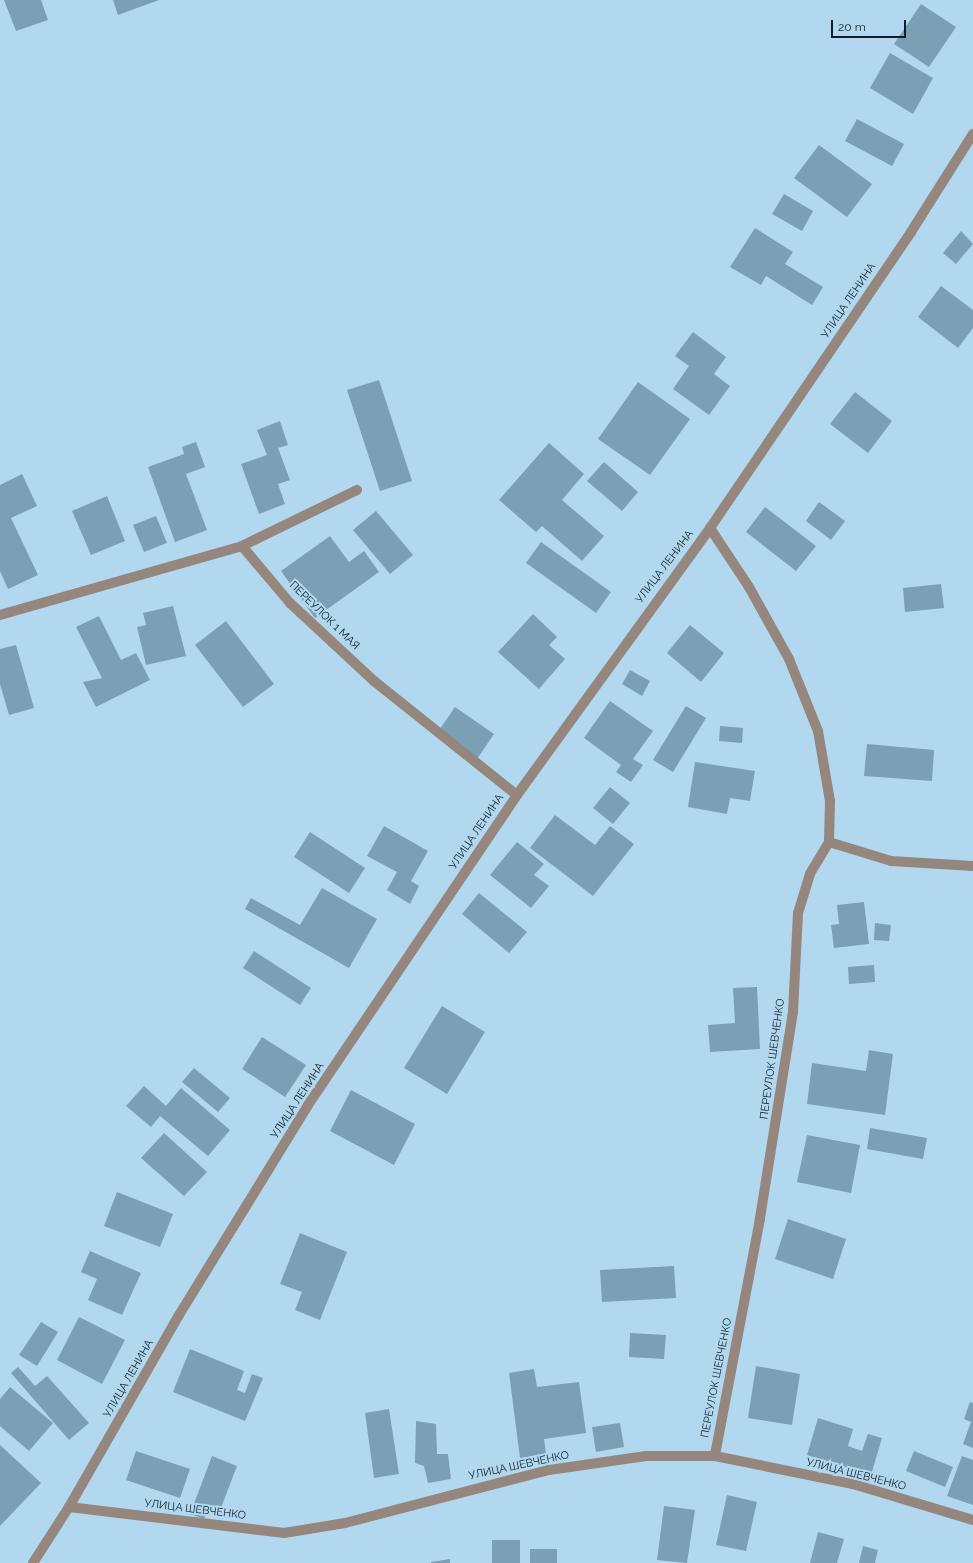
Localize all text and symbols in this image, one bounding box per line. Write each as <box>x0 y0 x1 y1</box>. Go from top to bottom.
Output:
scale bar <box>833 12 908 38</box>
text: 20 m <box>838 20 866 34</box>
street label: УЛИЦА ЛЕНИНА <box>819 261 879 341</box>
street label: УЛИЦА ЛЕНИНА <box>633 528 697 606</box>
street label: ПЕРЕУЛОК 1 МАЯ <box>286 579 362 653</box>
street label: УЛИЦА ЛЕНИНА <box>447 792 507 872</box>
street label: ПЕРЕУЛОК ШЕВЧЕНКО <box>758 998 788 1120</box>
street label: УЛИЦА ЛЕНИНА <box>268 1060 328 1142</box>
street label: ПЕРЕУЛОК ШЕВЧЕНКО <box>699 1317 735 1439</box>
street label: УЛИЦА ЛЕНИНА <box>101 1338 157 1420</box>
street label: УЛИЦА ШЕВЧЕНКО <box>467 1449 571 1483</box>
street label: УЛИЦА ШЕВЧЕНКО <box>805 1456 907 1494</box>
street label: УЛИЦА ШЕВЧЕНКО <box>143 1497 247 1523</box>

